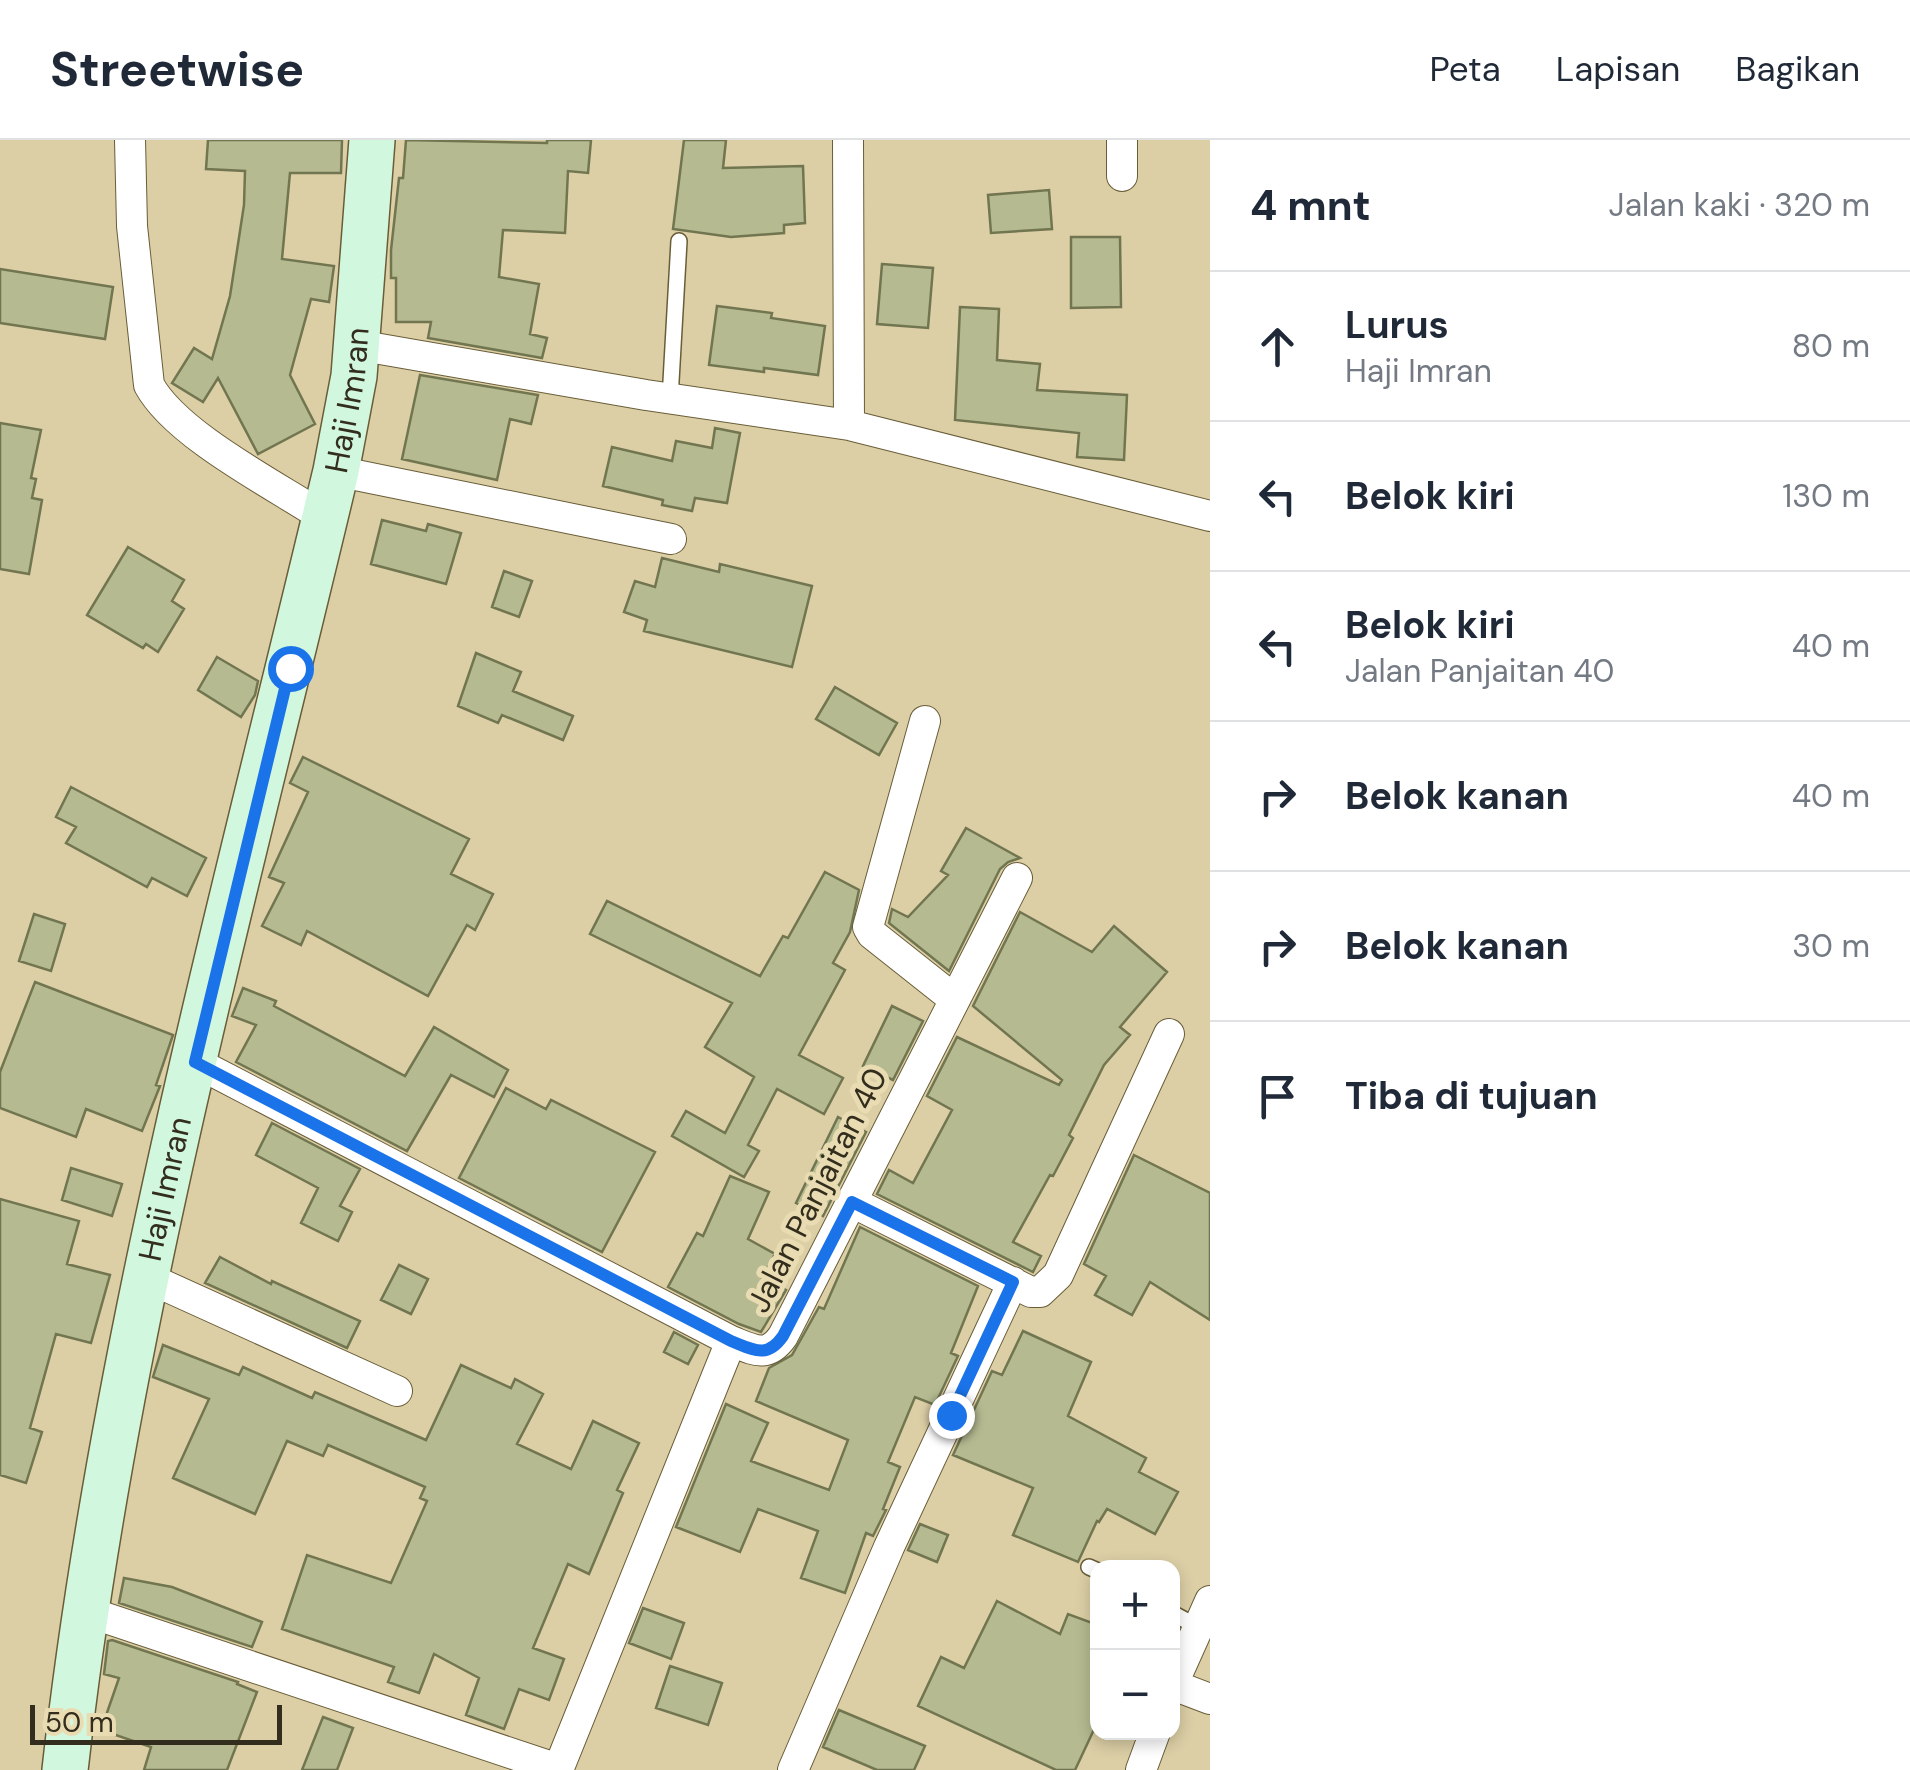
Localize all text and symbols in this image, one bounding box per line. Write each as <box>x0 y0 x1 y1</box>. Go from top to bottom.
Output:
text: Streetwise <box>50 38 304 101</box>
text: Peta <box>1429 46 1501 92</box>
text: Lapisan <box>1556 46 1680 92</box>
text: Bagikan <box>1735 46 1860 92</box>
text: 4 mnt <box>1250 178 1371 233</box>
text: Jalan kaki · 320 m <box>1609 184 1870 226</box>
text: Lurus <box>1345 300 1449 350</box>
icon: ahead <box>1250 319 1305 374</box>
text: 80 m <box>1792 325 1870 367</box>
street label: Haji Imran <box>315 326 379 476</box>
text: Haji Imran <box>1345 350 1492 392</box>
icon: left <box>1250 469 1305 524</box>
text: Belok kiri <box>1345 471 1515 521</box>
text: 130 m <box>1782 475 1870 517</box>
text: Belok kiri <box>1345 600 1515 650</box>
icon: left <box>1250 619 1305 674</box>
text: 40 m <box>1792 625 1870 667</box>
route start <box>268 646 314 692</box>
text: Jalan Panjaitan 40 <box>1345 650 1614 692</box>
icon: right <box>1250 769 1305 824</box>
text: Belok kanan <box>1345 771 1569 821</box>
text: 40 m <box>1792 775 1870 817</box>
icon: right <box>1250 919 1305 974</box>
text: Belok kanan <box>1345 921 1569 971</box>
text: 30 m <box>1792 925 1870 967</box>
street label: Jalan Panjaitan 40 <box>737 1060 897 1320</box>
icon: arrive <box>1250 1069 1305 1124</box>
text: Tiba di tujuan <box>1345 1071 1598 1121</box>
street label: Haji Imran <box>129 1112 201 1265</box>
route end <box>929 1393 975 1439</box>
map controls <box>1090 1560 1180 1740</box>
button: + <box>1090 1560 1180 1650</box>
button: − <box>1090 1650 1180 1740</box>
scale bar <box>30 1700 282 1744</box>
text: 50 m <box>45 1704 114 1741</box>

